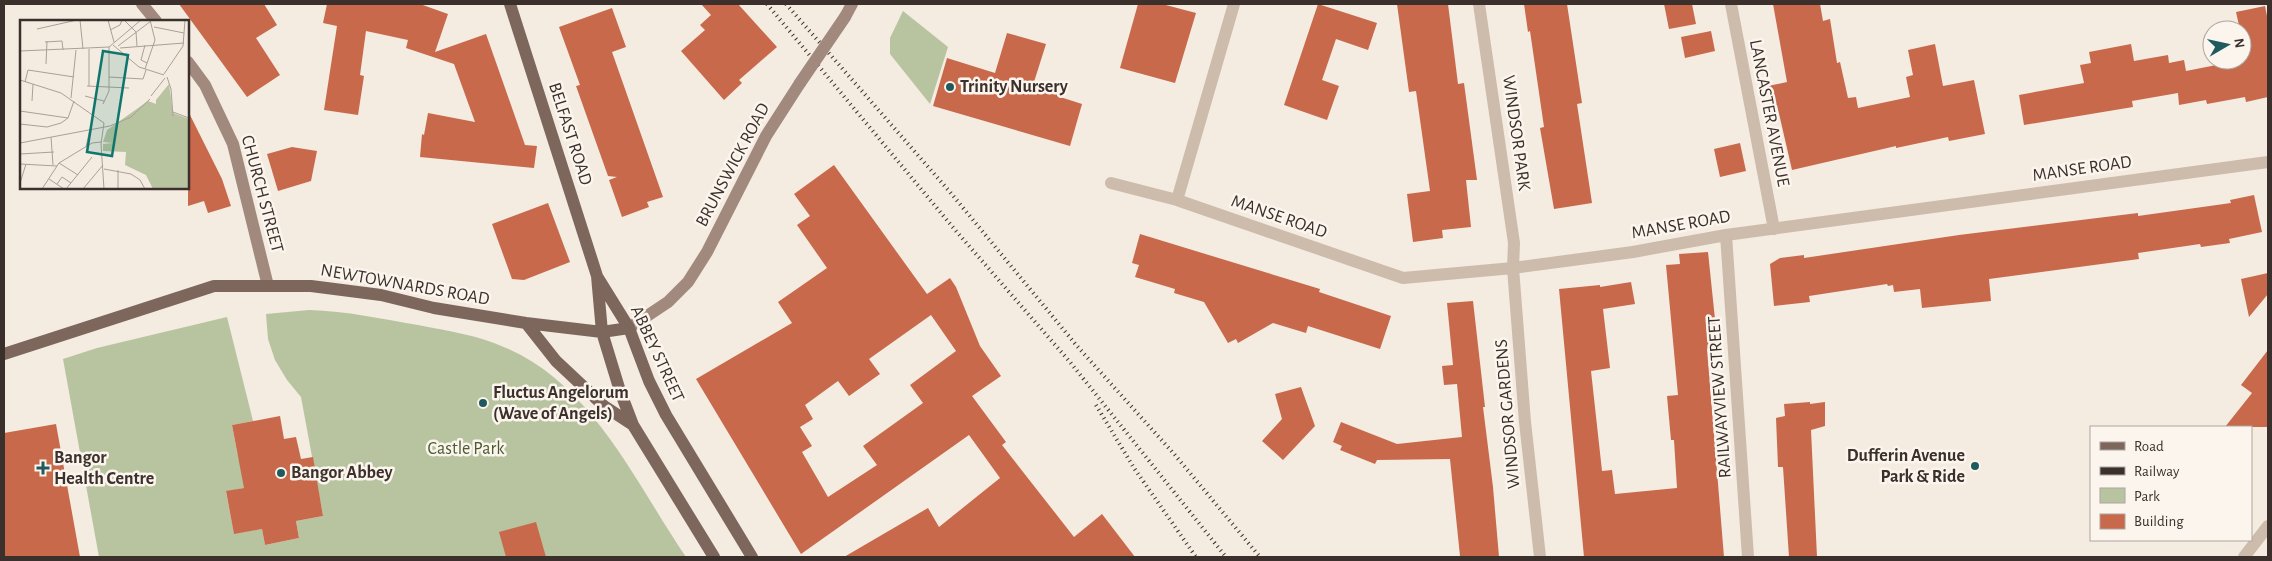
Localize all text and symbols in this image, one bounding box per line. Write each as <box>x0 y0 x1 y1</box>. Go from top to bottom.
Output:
inset map <box>20 20 189 189</box>
north arrow <box>2202 20 2252 70</box>
text: N <box>2231 37 2247 49</box>
street label: LANCASTER AVENUE <box>1746 38 1792 188</box>
street label: WINDSOR PARK <box>1499 74 1533 192</box>
place label: Trinity Nursery <box>960 78 1069 96</box>
street label: BELFAST ROAD <box>545 81 595 187</box>
marker: Trinity Nursery <box>944 81 956 93</box>
street label: BRUNSWICK ROAD <box>693 100 773 230</box>
street label: CHURCH STREET <box>238 133 286 255</box>
street label: MANSE ROAD <box>2031 153 2133 185</box>
street label: MANSE ROAD <box>1229 192 1329 242</box>
street label: MANSE ROAD <box>1630 207 1732 243</box>
street label: NEWTOWNARDS ROAD <box>319 261 491 309</box>
street label: ABBEY STREET <box>627 303 687 405</box>
street label: RAILWAYVIEW STREET <box>1705 315 1735 479</box>
street label: WINDSOR GARDENS <box>1492 338 1524 490</box>
place label: Fluctus Angelorum (Wave of Angels) <box>493 384 629 423</box>
marker: Fluctus Angelorum (Wave of Angels) <box>477 397 489 409</box>
legend <box>2090 426 2252 541</box>
text: Road <box>2134 439 2164 454</box>
park label: Castle Park <box>428 440 505 458</box>
place label: Dufferin Avenue Park & Ride <box>1847 447 1965 486</box>
place label: Bangor Health Centre <box>54 449 154 488</box>
marker: Dufferin Avenue Park & Ride <box>1969 460 1981 472</box>
marker: Bangor Health Centre <box>36 461 50 475</box>
place label: Bangor Abbey <box>291 464 393 482</box>
text: Railway <box>2134 464 2180 479</box>
marker: Bangor Abbey <box>275 467 287 479</box>
text: Park <box>2134 489 2160 504</box>
text: Building <box>2134 514 2184 529</box>

